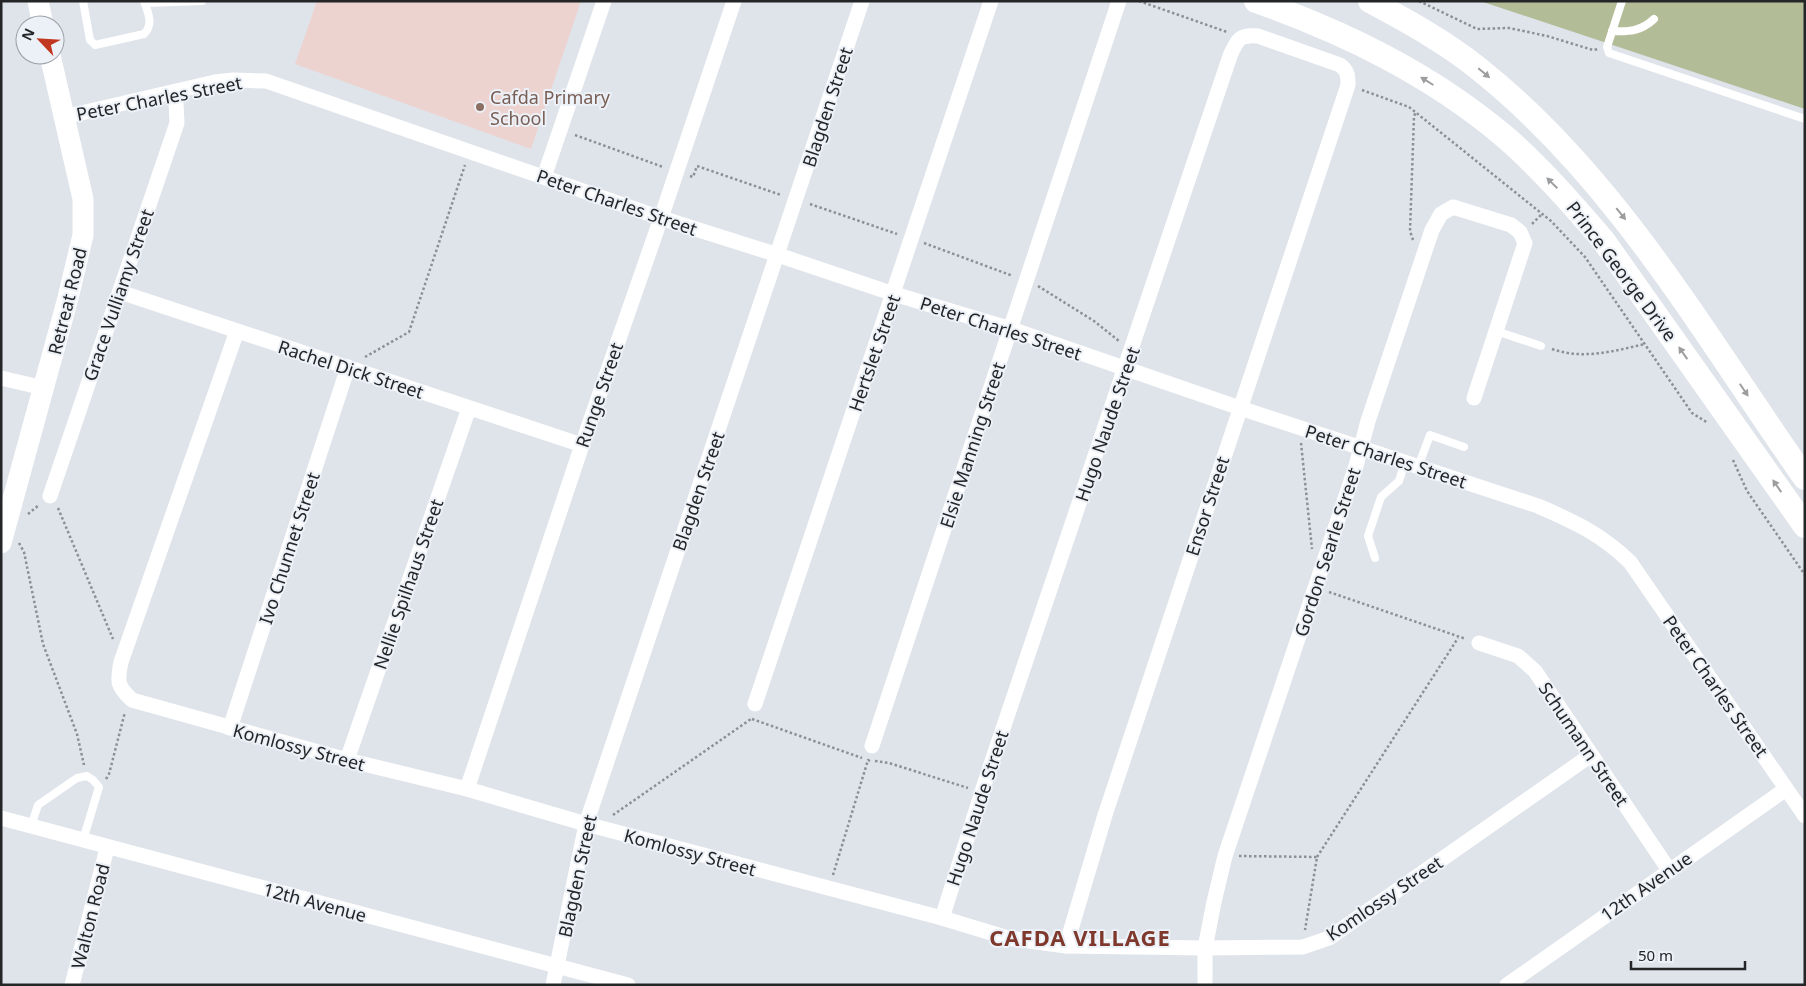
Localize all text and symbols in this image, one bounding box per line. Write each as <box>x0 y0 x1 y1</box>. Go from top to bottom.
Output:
north arrow <box>15 15 65 65</box>
text: N <box>17 25 39 43</box>
street label: Blagden Street <box>796 43 858 170</box>
one-way arrow <box>1478 67 1490 78</box>
street label: Peter Charles Street <box>74 70 244 126</box>
one-way arrow <box>1420 76 1434 85</box>
place label: Cafda Primary School <box>490 85 611 130</box>
marker: Cafda Primary School <box>474 101 486 113</box>
street label: Peter Charles Street <box>534 163 701 241</box>
one-way arrow <box>1547 177 1559 189</box>
street label: Prince George Drive <box>1561 196 1683 346</box>
street label: Grace Vulliamy Street <box>77 205 159 384</box>
one-way arrow <box>1616 207 1627 220</box>
street label: Retreat Road <box>42 245 92 357</box>
street label: Hertslet Street <box>843 291 905 415</box>
street label: Peter Charles Street <box>917 291 1085 366</box>
street label: Rachel Dick Street <box>275 334 427 404</box>
street label: Runge Street <box>570 339 628 451</box>
street label: Hugo Naude Street <box>1069 343 1145 505</box>
one-way arrow <box>1678 347 1688 360</box>
street label: Elsie Manning Street <box>934 358 1010 531</box>
one-way arrow <box>1739 383 1749 397</box>
street label: Peter Charles Street <box>1302 419 1470 494</box>
street label: Blagden Street <box>666 428 730 554</box>
street label: Ensor Street <box>1180 453 1234 559</box>
street label: Gordon Searle Street <box>1288 464 1366 639</box>
street label: Ivo Chunnet Street <box>253 469 325 627</box>
one-way arrow <box>1772 480 1782 493</box>
street label: Nellie Spilhaus Street <box>368 495 449 672</box>
street label: Peter Charles Street <box>1658 610 1774 762</box>
street label: Schumann Street <box>1534 677 1635 811</box>
street label: Komlossy Street <box>230 718 368 776</box>
street label: Hugo Naude Street <box>941 727 1014 889</box>
street label: Blagden Street <box>552 812 602 940</box>
street label: Komlossy Street <box>621 823 759 881</box>
street label: 12th Avenue <box>1596 846 1696 926</box>
street label: Komlossy Street <box>1321 850 1447 946</box>
street label: Walton Road <box>65 861 115 971</box>
street label: 12th Avenue <box>261 877 369 927</box>
district label: CAFDA VILLAGE <box>989 922 1171 952</box>
scale bar <box>1631 938 1745 970</box>
text: 50 m <box>1638 945 1673 965</box>

